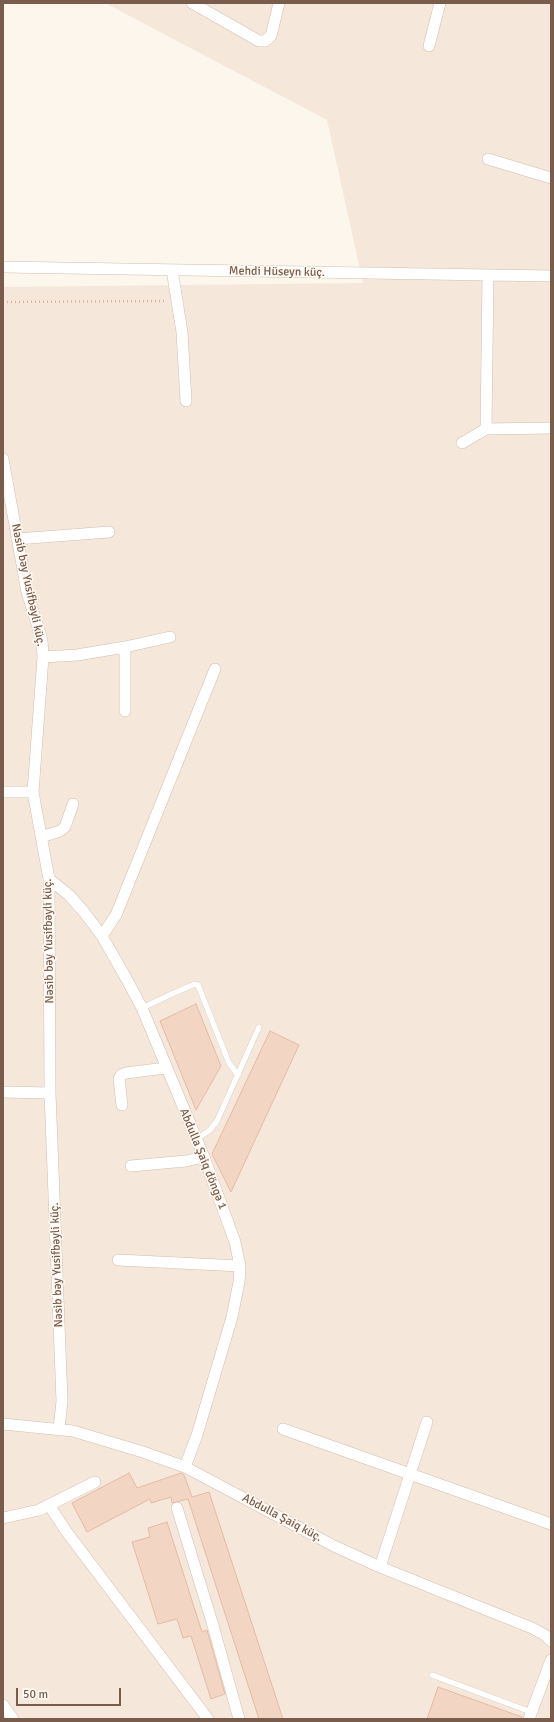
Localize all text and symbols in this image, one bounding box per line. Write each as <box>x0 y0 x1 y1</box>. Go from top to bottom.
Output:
street label: Mehdi Hüseyn küç. <box>229 264 325 280</box>
street label: Nəsib bəy Yusifbəyli küç. <box>8 522 48 648</box>
street label: Nəsib bəy Yusifbəyli küç. <box>41 878 57 1004</box>
street label: Abdulla Şaiq döngə 1 <box>176 1106 230 1212</box>
street label: Nəsib bəy Yusifbəyli küç. <box>48 1202 66 1328</box>
street label: Abdulla Şaiq küç. <box>240 1491 324 1545</box>
scale bar <box>18 1680 123 1706</box>
text: 50 m <box>23 1687 48 1702</box>

